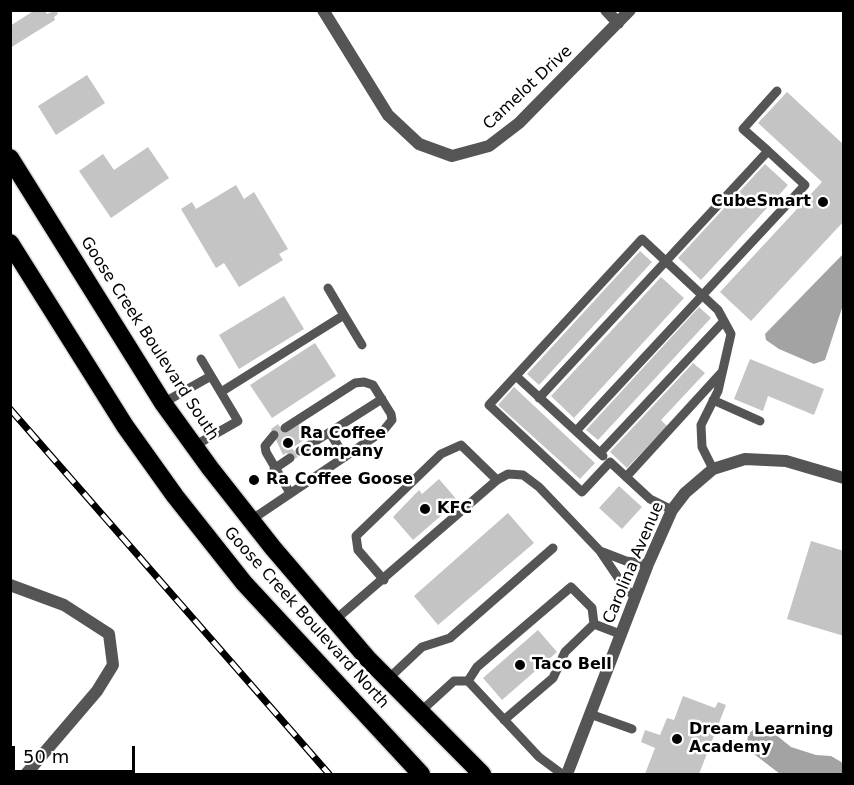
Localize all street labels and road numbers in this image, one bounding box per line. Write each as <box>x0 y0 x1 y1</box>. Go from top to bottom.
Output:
street label: Camelot Drive <box>480 42 576 134</box>
street label: Goose Creek Boulevard South <box>76 233 222 445</box>
street label: Carolina Avenue <box>600 499 668 627</box>
street label: Goose Creek Boulevard North <box>219 523 393 713</box>

